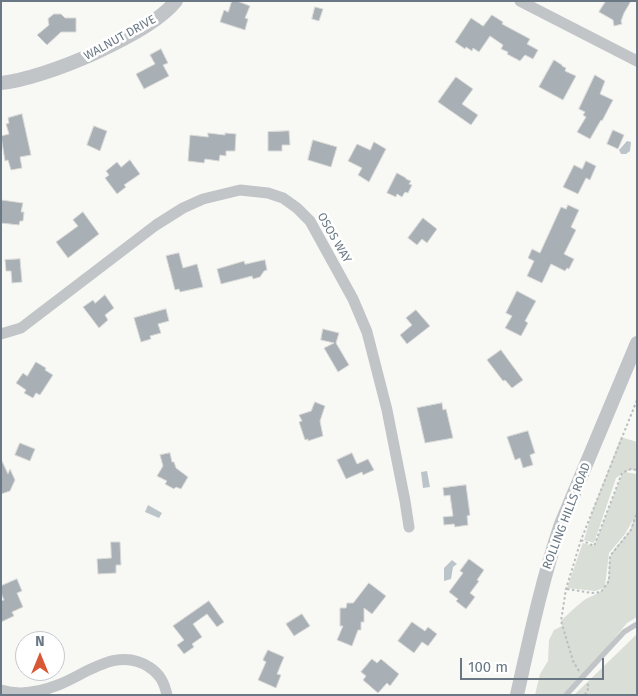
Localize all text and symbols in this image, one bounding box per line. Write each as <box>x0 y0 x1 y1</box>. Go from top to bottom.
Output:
street label: WALNUT DRIVE <box>82 12 158 64</box>
street label: OSOS WAY <box>314 210 354 266</box>
street label: ROLLING HILLS ROAD <box>540 461 594 571</box>
north arrow <box>15 631 65 681</box>
text: N <box>35 633 45 650</box>
scale bar <box>463 648 607 680</box>
text: 100 m <box>468 658 508 676</box>

